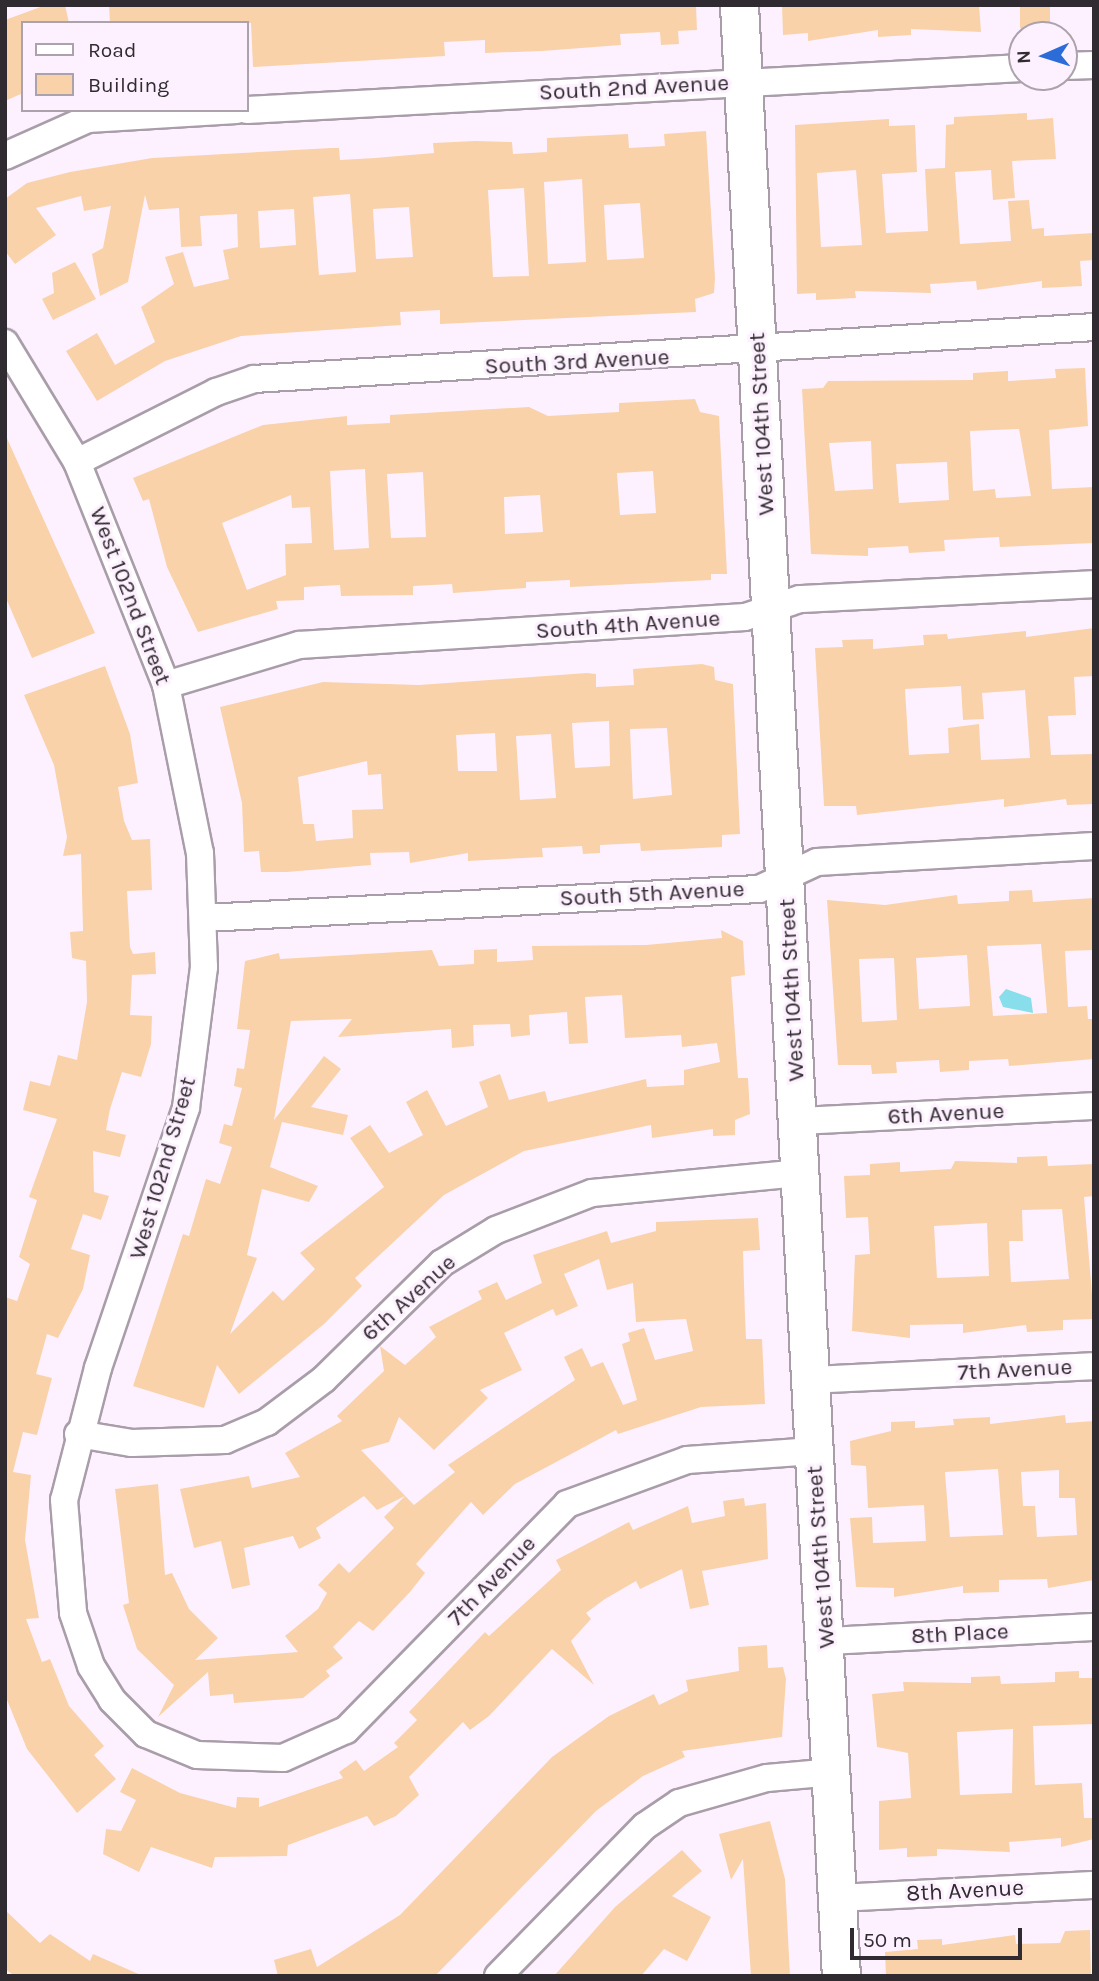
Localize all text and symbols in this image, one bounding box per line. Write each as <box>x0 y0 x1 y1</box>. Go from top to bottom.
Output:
legend <box>21 21 248 112</box>
north arrow <box>1008 21 1078 91</box>
text: Road <box>88 38 136 62</box>
text: N <box>1013 50 1035 64</box>
street label: South 2nd Avenue <box>538 69 730 107</box>
text: Building <box>88 73 169 97</box>
street label: West 104th Street <box>743 332 781 516</box>
street label: South 3rd Avenue <box>484 343 670 381</box>
street label: West 102nd Street <box>83 503 177 689</box>
street label: South 4th Avenue <box>535 605 721 645</box>
street label: South 5th Avenue <box>559 875 745 913</box>
street label: West 104th Street <box>773 898 811 1082</box>
street label: West 102nd Street <box>124 1074 202 1262</box>
street label: 6th Avenue <box>887 1097 1005 1131</box>
street label: 6th Avenue <box>356 1249 462 1347</box>
street label: 7th Avenue <box>957 1353 1073 1387</box>
street label: West 104th Street <box>801 1465 841 1649</box>
street label: 7th Avenue <box>442 1530 542 1632</box>
street label: 8th Place <box>911 1618 1009 1650</box>
street label: 8th Avenue <box>905 1874 1025 1908</box>
scale bar <box>854 1914 1026 1958</box>
text: 50 m <box>863 1928 912 1952</box>

